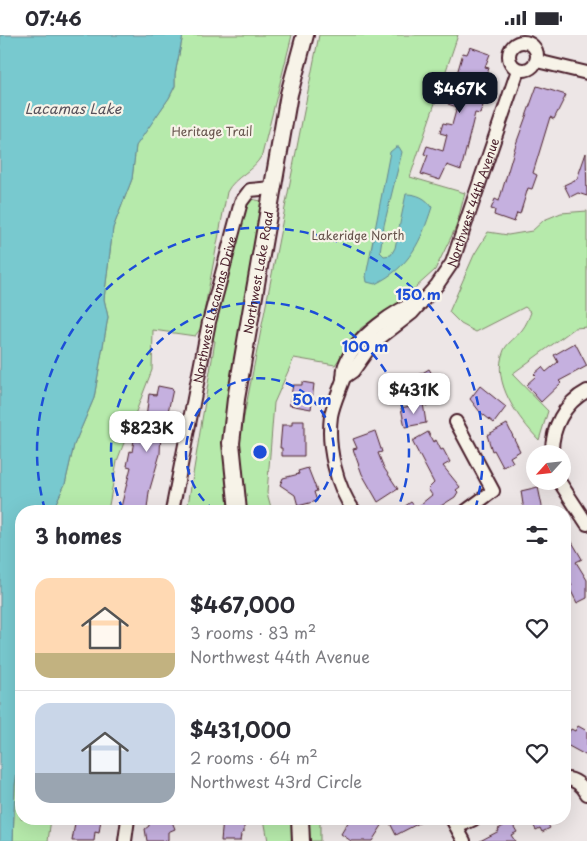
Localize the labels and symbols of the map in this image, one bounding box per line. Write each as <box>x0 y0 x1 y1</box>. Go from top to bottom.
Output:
pin: $467K <box>425 71 495 114</box>
water label: Lacamas Lake <box>25 98 123 119</box>
park label: Heritage Trail <box>171 122 253 140</box>
street label: Northwest 44th Avenue <box>442 135 503 269</box>
street label: Northwest Lake Road <box>238 210 277 335</box>
park label: Lakeridge North <box>311 226 405 244</box>
street label: Northwest Lacamas Drive <box>188 234 241 384</box>
text: 150 m <box>395 282 441 305</box>
text: 100 m <box>342 334 388 357</box>
pin: $431K <box>379 373 449 415</box>
text: 50 m <box>293 387 331 410</box>
pin: $823K <box>112 411 182 453</box>
centre of rings <box>251 443 269 461</box>
north arrow <box>526 445 571 490</box>

